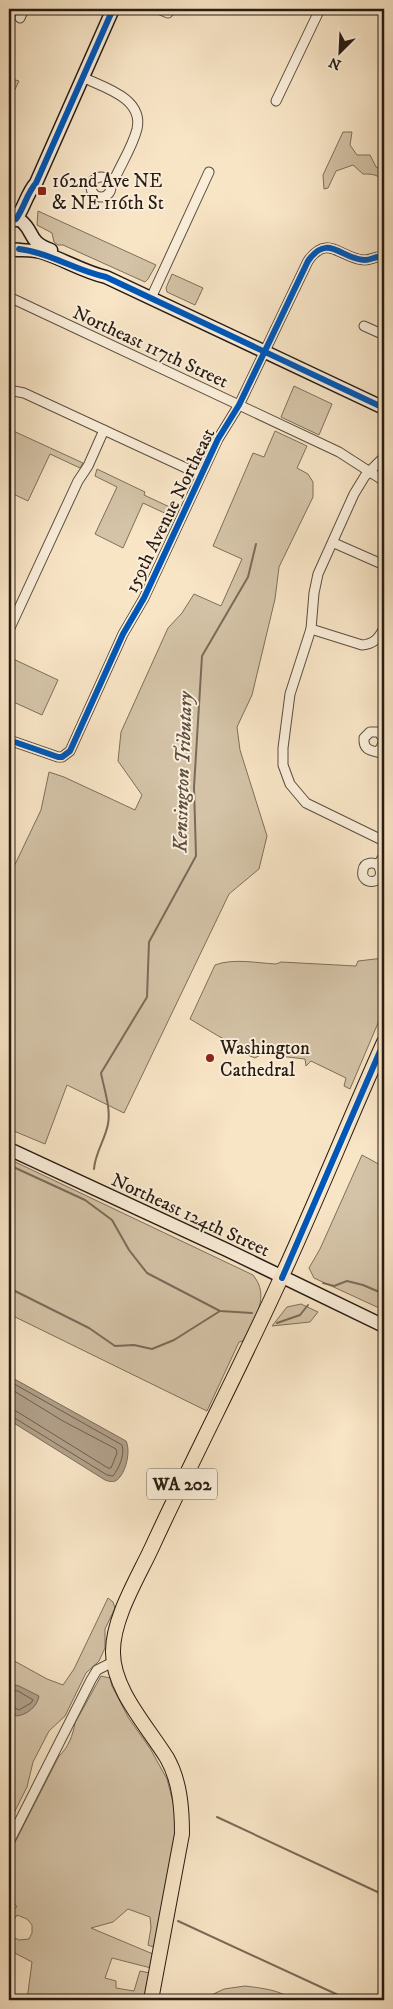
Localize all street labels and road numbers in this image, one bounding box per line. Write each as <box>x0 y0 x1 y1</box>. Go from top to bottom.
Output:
street label: Northeast 117th Street <box>69 301 232 393</box>
street label: 159th Avenue Northeast <box>120 424 220 597</box>
street label: Northeast 124th Street <box>107 1169 273 1262</box>
road number: WA 202 <box>147 1468 217 1500</box>

